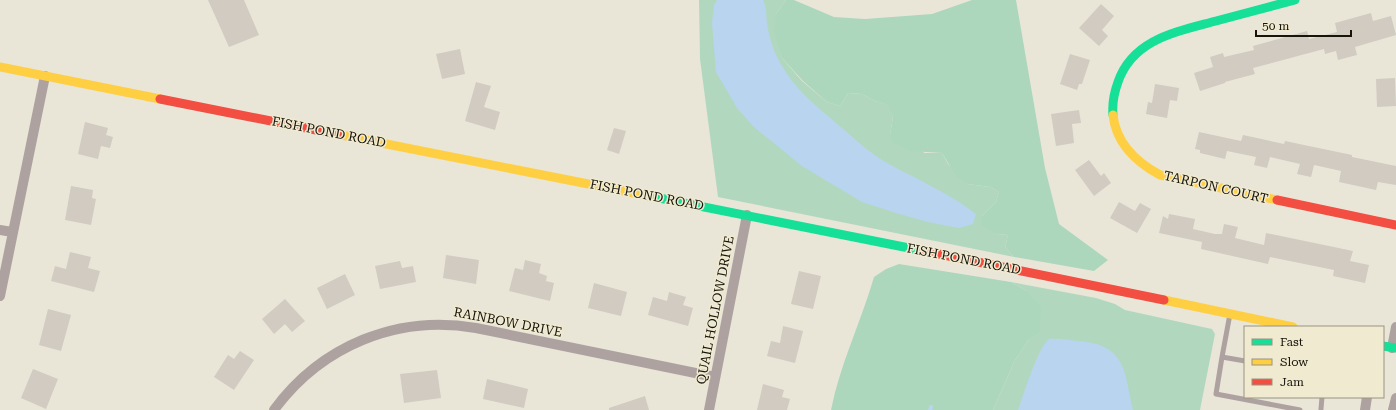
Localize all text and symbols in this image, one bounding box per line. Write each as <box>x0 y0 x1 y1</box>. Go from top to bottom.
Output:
scale bar <box>1256 12 1351 38</box>
text: 50 m <box>1262 19 1289 33</box>
street label: FISH POND ROAD <box>271 114 387 150</box>
street label: TARPON COURT <box>1162 168 1270 206</box>
street label: FISH POND ROAD <box>589 177 705 213</box>
street label: QUAIL HOLLOW DRIVE <box>693 235 737 385</box>
street label: FISH POND ROAD <box>906 241 1022 277</box>
street label: RAINBOW DRIVE <box>452 304 564 340</box>
legend <box>1244 326 1384 398</box>
text: Fast <box>1280 335 1304 349</box>
text: Slow <box>1280 355 1308 369</box>
text: Jam <box>1280 375 1304 389</box>

